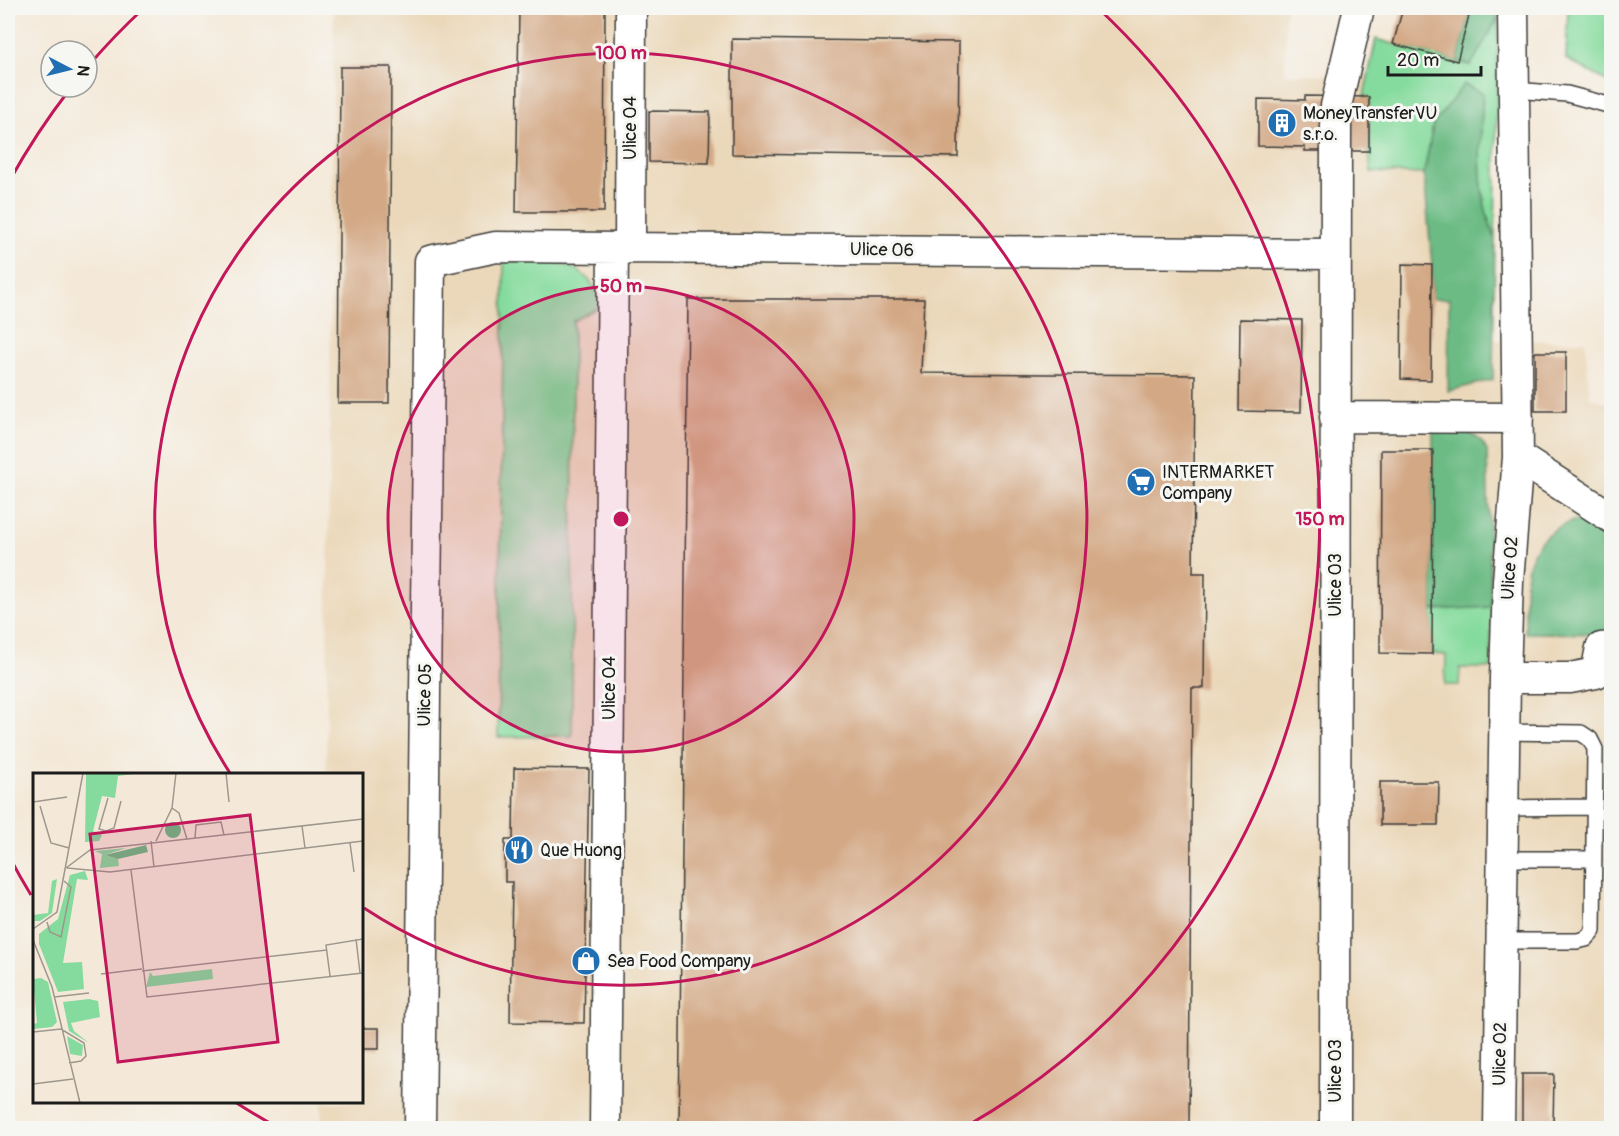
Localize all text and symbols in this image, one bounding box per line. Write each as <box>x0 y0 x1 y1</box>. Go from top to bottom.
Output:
north arrow <box>39 39 99 99</box>
scale bar <box>1388 39 1481 77</box>
text: 100 m <box>595 42 647 65</box>
text: 20 m <box>1397 49 1439 72</box>
text: N <box>72 64 93 77</box>
street label: Ulice 04 <box>619 95 642 160</box>
place label: MoneyTransferVU s.r.o. <box>1303 102 1437 146</box>
building icon: MoneyTransferVU s.r.o. <box>1266 107 1298 139</box>
street label: Ulice 06 <box>850 238 914 262</box>
text: 50 m <box>600 275 642 298</box>
place label: INTERMARKET Company <box>1162 461 1274 505</box>
supermarket icon: INTERMARKET Company <box>1125 466 1157 498</box>
text: 150 m <box>1296 508 1345 531</box>
centre of rings <box>611 509 631 529</box>
street label: Ulice 02 <box>1496 535 1524 601</box>
street label: Ulice 03 <box>1324 553 1347 617</box>
street label: Ulice 04 <box>598 655 621 720</box>
street label: Ulice 05 <box>413 663 437 727</box>
inset map <box>33 773 363 1103</box>
restaurant icon: Que Huong <box>503 834 535 866</box>
place label: Que Huong <box>540 839 622 862</box>
shop icon: Sea Food Company <box>570 945 602 977</box>
place label: Sea Food Company <box>607 950 751 973</box>
street label: Ulice 02 <box>1488 1022 1512 1086</box>
street label: Ulice 03 <box>1324 1039 1347 1103</box>

